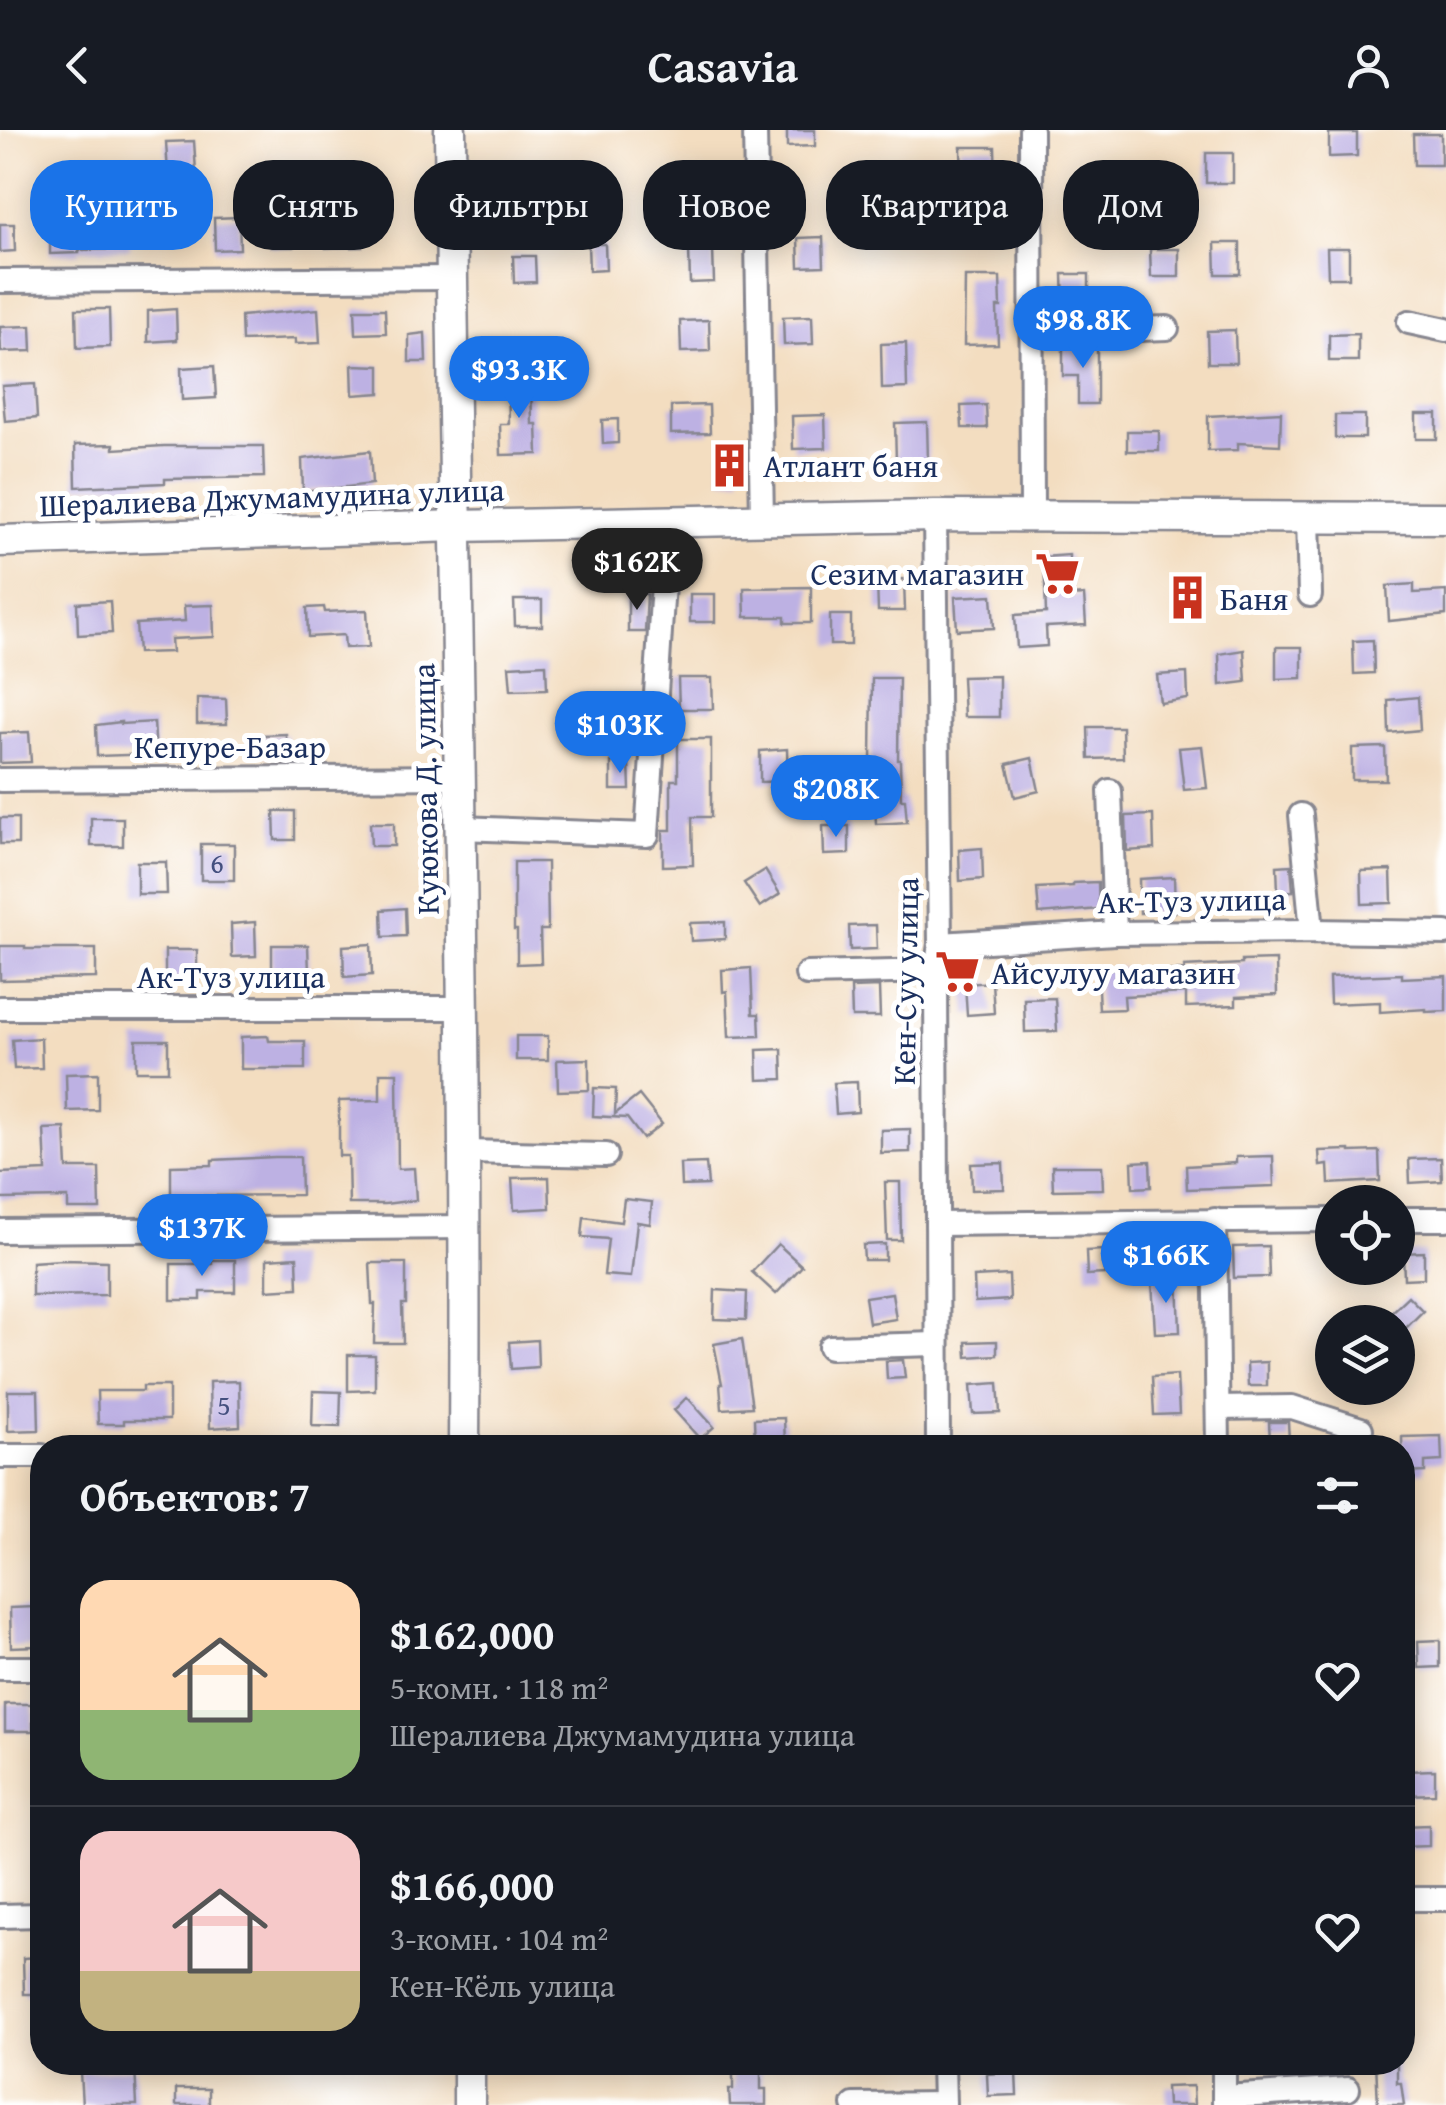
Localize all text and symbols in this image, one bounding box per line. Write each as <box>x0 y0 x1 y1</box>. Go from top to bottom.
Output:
text: Casavia <box>648 33 798 98</box>
icon: back <box>50 38 105 93</box>
icon: person <box>1341 38 1396 93</box>
chip: Купить <box>30 160 213 250</box>
chip: Снять <box>233 160 394 250</box>
chip: Фильтры <box>414 160 623 250</box>
chip: Новое <box>643 160 806 250</box>
chip: Квартира <box>826 160 1043 250</box>
chip: Дом <box>1063 160 1199 250</box>
pin: $98.8K <box>1002 286 1164 371</box>
text: $98.8K <box>1035 295 1131 342</box>
pin: $93.3K <box>438 336 600 421</box>
text: $93.3K <box>471 345 567 392</box>
building icon: Атлант баня <box>706 441 754 489</box>
place label: Атлант баня <box>763 442 938 489</box>
street label: Шералиева Джумамудина улица <box>39 465 506 529</box>
pin: $162K <box>567 528 707 613</box>
text: $162K <box>594 537 680 584</box>
supermarket icon: Сезим магазин <box>1033 549 1081 597</box>
place label: Сезим магазин <box>810 550 1024 597</box>
building icon: Баня <box>1163 574 1211 622</box>
place label: Баня <box>1220 575 1288 622</box>
street label: Куюкова Д. улица <box>399 662 451 915</box>
pin: $103K <box>550 691 690 776</box>
text: $103K <box>577 700 663 747</box>
street label: Кепуре-Базар <box>134 723 326 770</box>
pin: $208K <box>766 755 906 840</box>
text: $208K <box>793 764 879 811</box>
house number: 6 <box>210 842 224 883</box>
street label: Ак-Туз улица <box>1097 875 1288 925</box>
street label: Кен-Суу улица <box>880 876 930 1085</box>
supermarket icon: Айсулуу магазин <box>934 948 982 996</box>
place label: Айсулуу магазин <box>991 949 1236 996</box>
street label: Ак-Туз улица <box>137 953 326 1000</box>
map controls <box>1315 1185 1415 1405</box>
button: locate <box>1315 1185 1415 1285</box>
pin: $137K <box>132 1194 272 1279</box>
text: $137K <box>159 1203 245 1250</box>
pin: $166K <box>1096 1221 1236 1306</box>
text: $166K <box>1123 1230 1209 1277</box>
button: layers <box>1315 1305 1415 1405</box>
house number: 5 <box>217 1384 231 1425</box>
text: Объектов: 7 <box>80 1465 310 1526</box>
icon: filters <box>1310 1468 1365 1523</box>
text: $162,000 <box>390 1603 554 1664</box>
icon: home <box>160 1620 280 1740</box>
icon: heart <box>1310 1653 1365 1708</box>
text: 5-комн. · 118 m² <box>390 1664 608 1711</box>
text: Шералиева Джумамудина улица <box>390 1711 855 1758</box>
text: $166,000 <box>390 1854 554 1915</box>
icon: home <box>160 1871 280 1991</box>
icon: heart <box>1310 1904 1365 1959</box>
text: 3-комн. · 104 m² <box>390 1915 608 1962</box>
text: Кен-Кёль улица <box>390 1962 615 2009</box>

